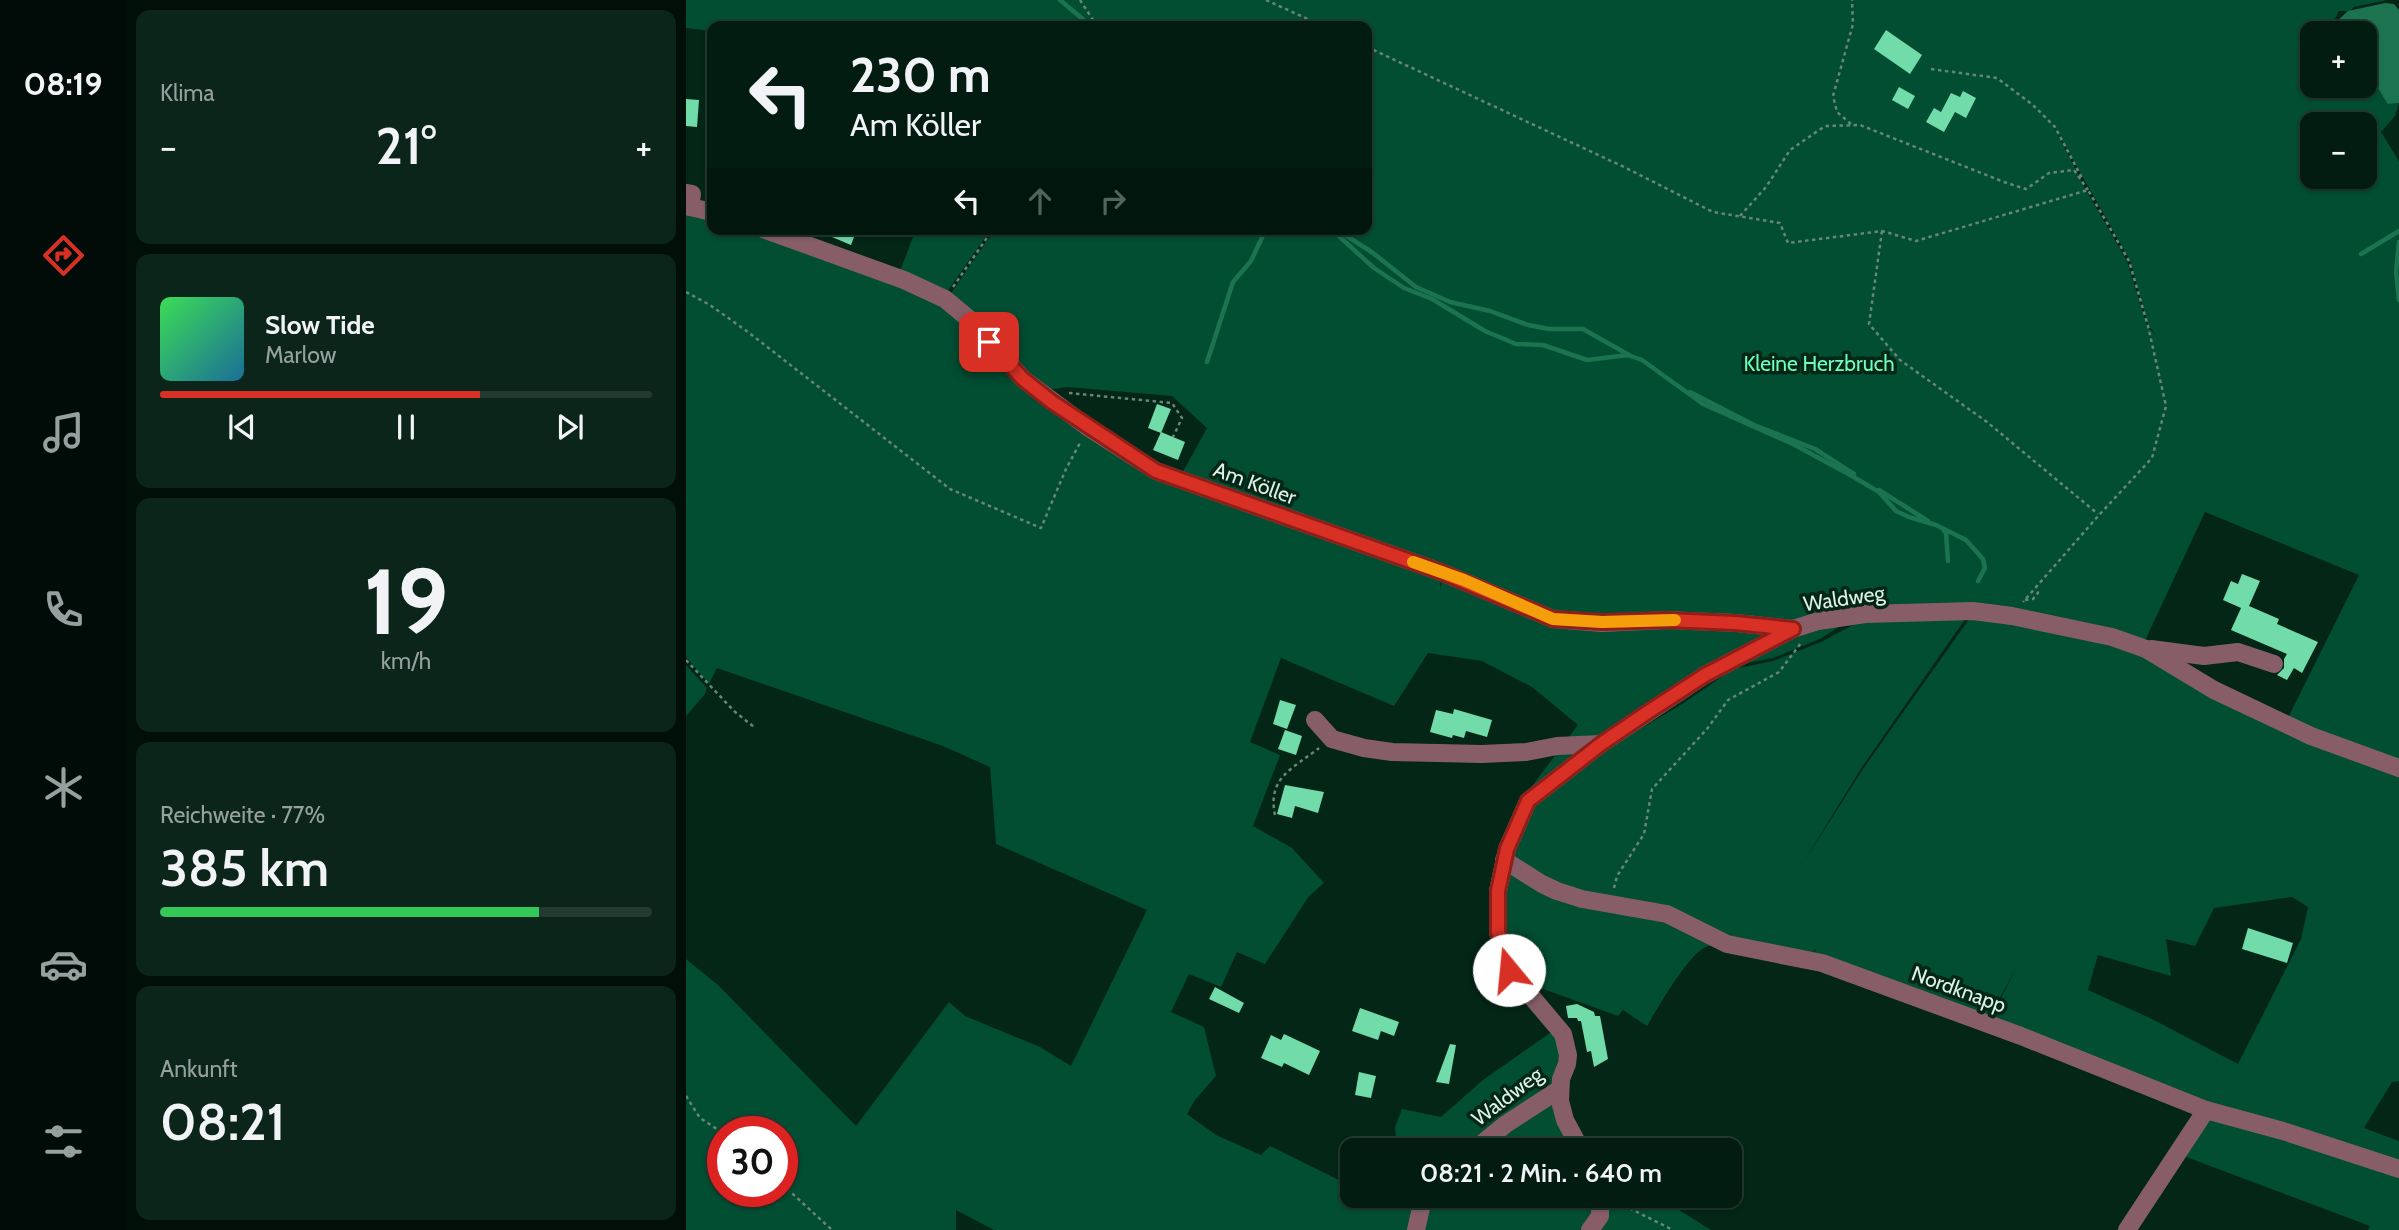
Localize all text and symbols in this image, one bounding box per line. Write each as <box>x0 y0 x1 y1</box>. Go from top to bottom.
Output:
map controls <box>2300 21 2377 189</box>
button: + <box>2300 21 2377 98</box>
text: 230 m <box>850 45 991 104</box>
icon: left <box>735 49 826 140</box>
text: 08:19 <box>24 64 102 103</box>
text: Klima <box>160 79 215 107</box>
text: Am Köller <box>850 105 981 144</box>
button: − <box>2300 112 2377 189</box>
text: 21° <box>376 114 436 177</box>
text: − <box>160 123 177 170</box>
text: + <box>635 123 652 170</box>
icon: left <box>948 182 986 220</box>
icon: ahead <box>1021 182 1059 220</box>
icon: right <box>1094 182 1132 220</box>
icon: directions <box>39 231 88 280</box>
text: Slow Tide <box>265 309 375 341</box>
pin <box>959 312 1019 372</box>
icon: arrive <box>970 323 1008 361</box>
text: Marlow <box>265 341 336 369</box>
park label: Kleine Herzbruch <box>1743 351 1895 376</box>
icon: music <box>39 408 88 457</box>
icon: previous <box>223 408 261 446</box>
icon: pause <box>387 408 425 446</box>
icon: next <box>551 408 589 446</box>
street label: Am Köller <box>1210 457 1300 510</box>
text: 19 <box>364 546 448 657</box>
street label: Waldweg <box>1802 580 1887 616</box>
icon: phone <box>39 585 88 634</box>
text: km/h <box>381 647 431 675</box>
icon: climate <box>39 763 88 812</box>
text: Reichweite · 77% <box>160 801 325 829</box>
text: 385 km <box>160 836 329 899</box>
position arrow <box>1472 933 1546 1007</box>
icon: car <box>39 940 88 989</box>
street label: Nordknapp <box>1908 960 2010 1018</box>
text: Ankunft <box>160 1055 238 1083</box>
street label: Waldweg <box>1467 1061 1548 1131</box>
text: 08:21 <box>160 1090 285 1153</box>
speed limit sign: 30 <box>707 1116 798 1207</box>
icon: filters <box>39 1117 88 1166</box>
text: 08:21 · 2 Min. · 640 m <box>1420 1157 1662 1189</box>

